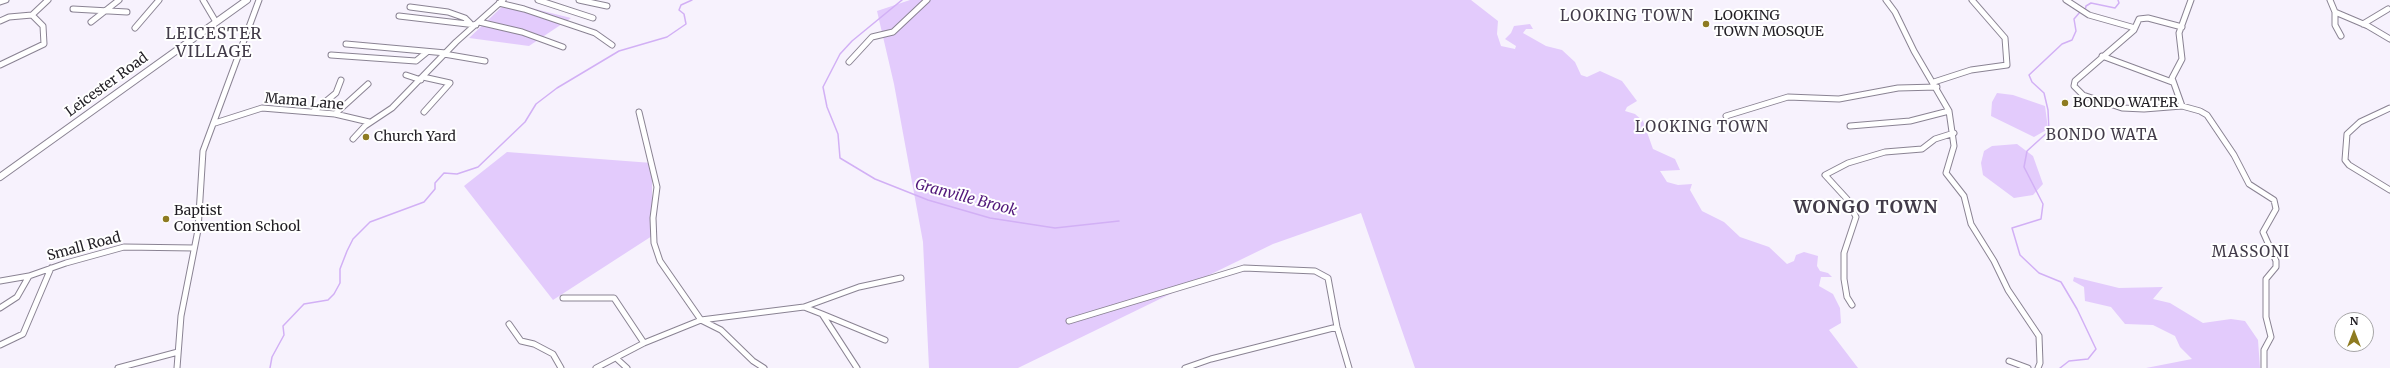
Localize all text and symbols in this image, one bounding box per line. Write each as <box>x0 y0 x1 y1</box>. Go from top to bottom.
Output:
district label: LOOKING TOWN <box>1560 8 1694 26</box>
place label: LOOKING TOWN MOSQUE <box>1714 8 1824 40</box>
marker: LOOKING TOWN MOSQUE <box>1701 19 1711 29</box>
district label: LEICESTER VILLAGE <box>166 24 262 62</box>
street label: Leicester Road <box>62 49 152 121</box>
street label: Mama Lane <box>264 90 344 114</box>
place label: BONDO WATER <box>2073 95 2178 111</box>
marker: BONDO WATER <box>2060 98 2070 108</box>
district label: LOOKING TOWN <box>1635 119 1769 137</box>
district label: BONDO WATA <box>2046 127 2158 145</box>
place label: Church Yard <box>374 129 456 145</box>
marker: Church Yard <box>361 132 371 142</box>
water label: Granville Brook <box>913 176 1019 220</box>
district label: WONGO TOWN <box>1793 197 1939 219</box>
place label: Baptist Convention School <box>174 203 301 236</box>
marker: Baptist Convention School <box>161 214 171 224</box>
street label: Small Road <box>45 229 123 265</box>
district label: MASSONI <box>2212 244 2290 262</box>
north arrow <box>2334 312 2374 352</box>
text: N <box>2350 314 2358 328</box>

